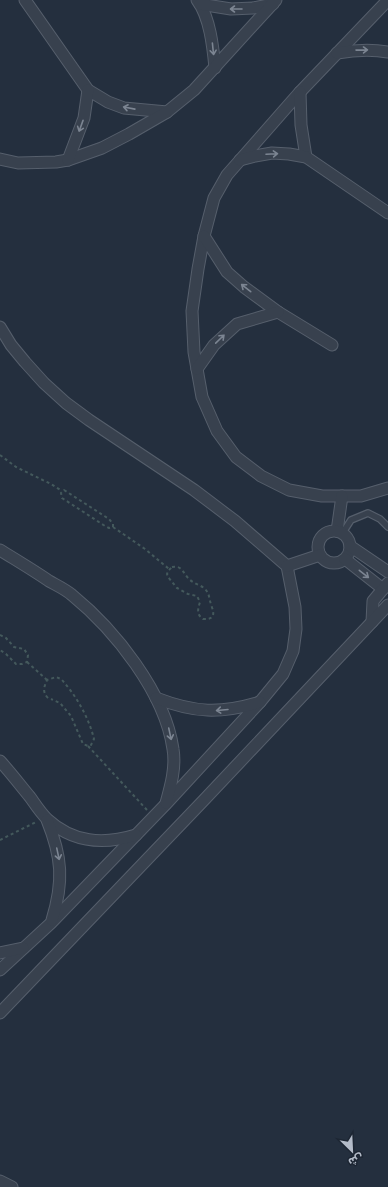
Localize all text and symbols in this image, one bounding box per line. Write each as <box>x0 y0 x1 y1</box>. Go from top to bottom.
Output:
one-way arrow <box>230 5 243 13</box>
one-way arrow <box>209 42 217 55</box>
one-way arrow <box>355 46 368 54</box>
one-way arrow <box>122 104 135 112</box>
one-way arrow <box>77 119 85 131</box>
one-way arrow <box>265 150 278 157</box>
one-way arrow <box>241 284 252 293</box>
one-way arrow <box>215 335 225 344</box>
one-way arrow <box>358 570 369 579</box>
one-way arrow <box>216 707 229 714</box>
one-way arrow <box>166 727 174 740</box>
one-way arrow <box>55 847 63 860</box>
north arrow <box>332 1131 372 1171</box>
text: ش <box>346 1151 366 1170</box>

